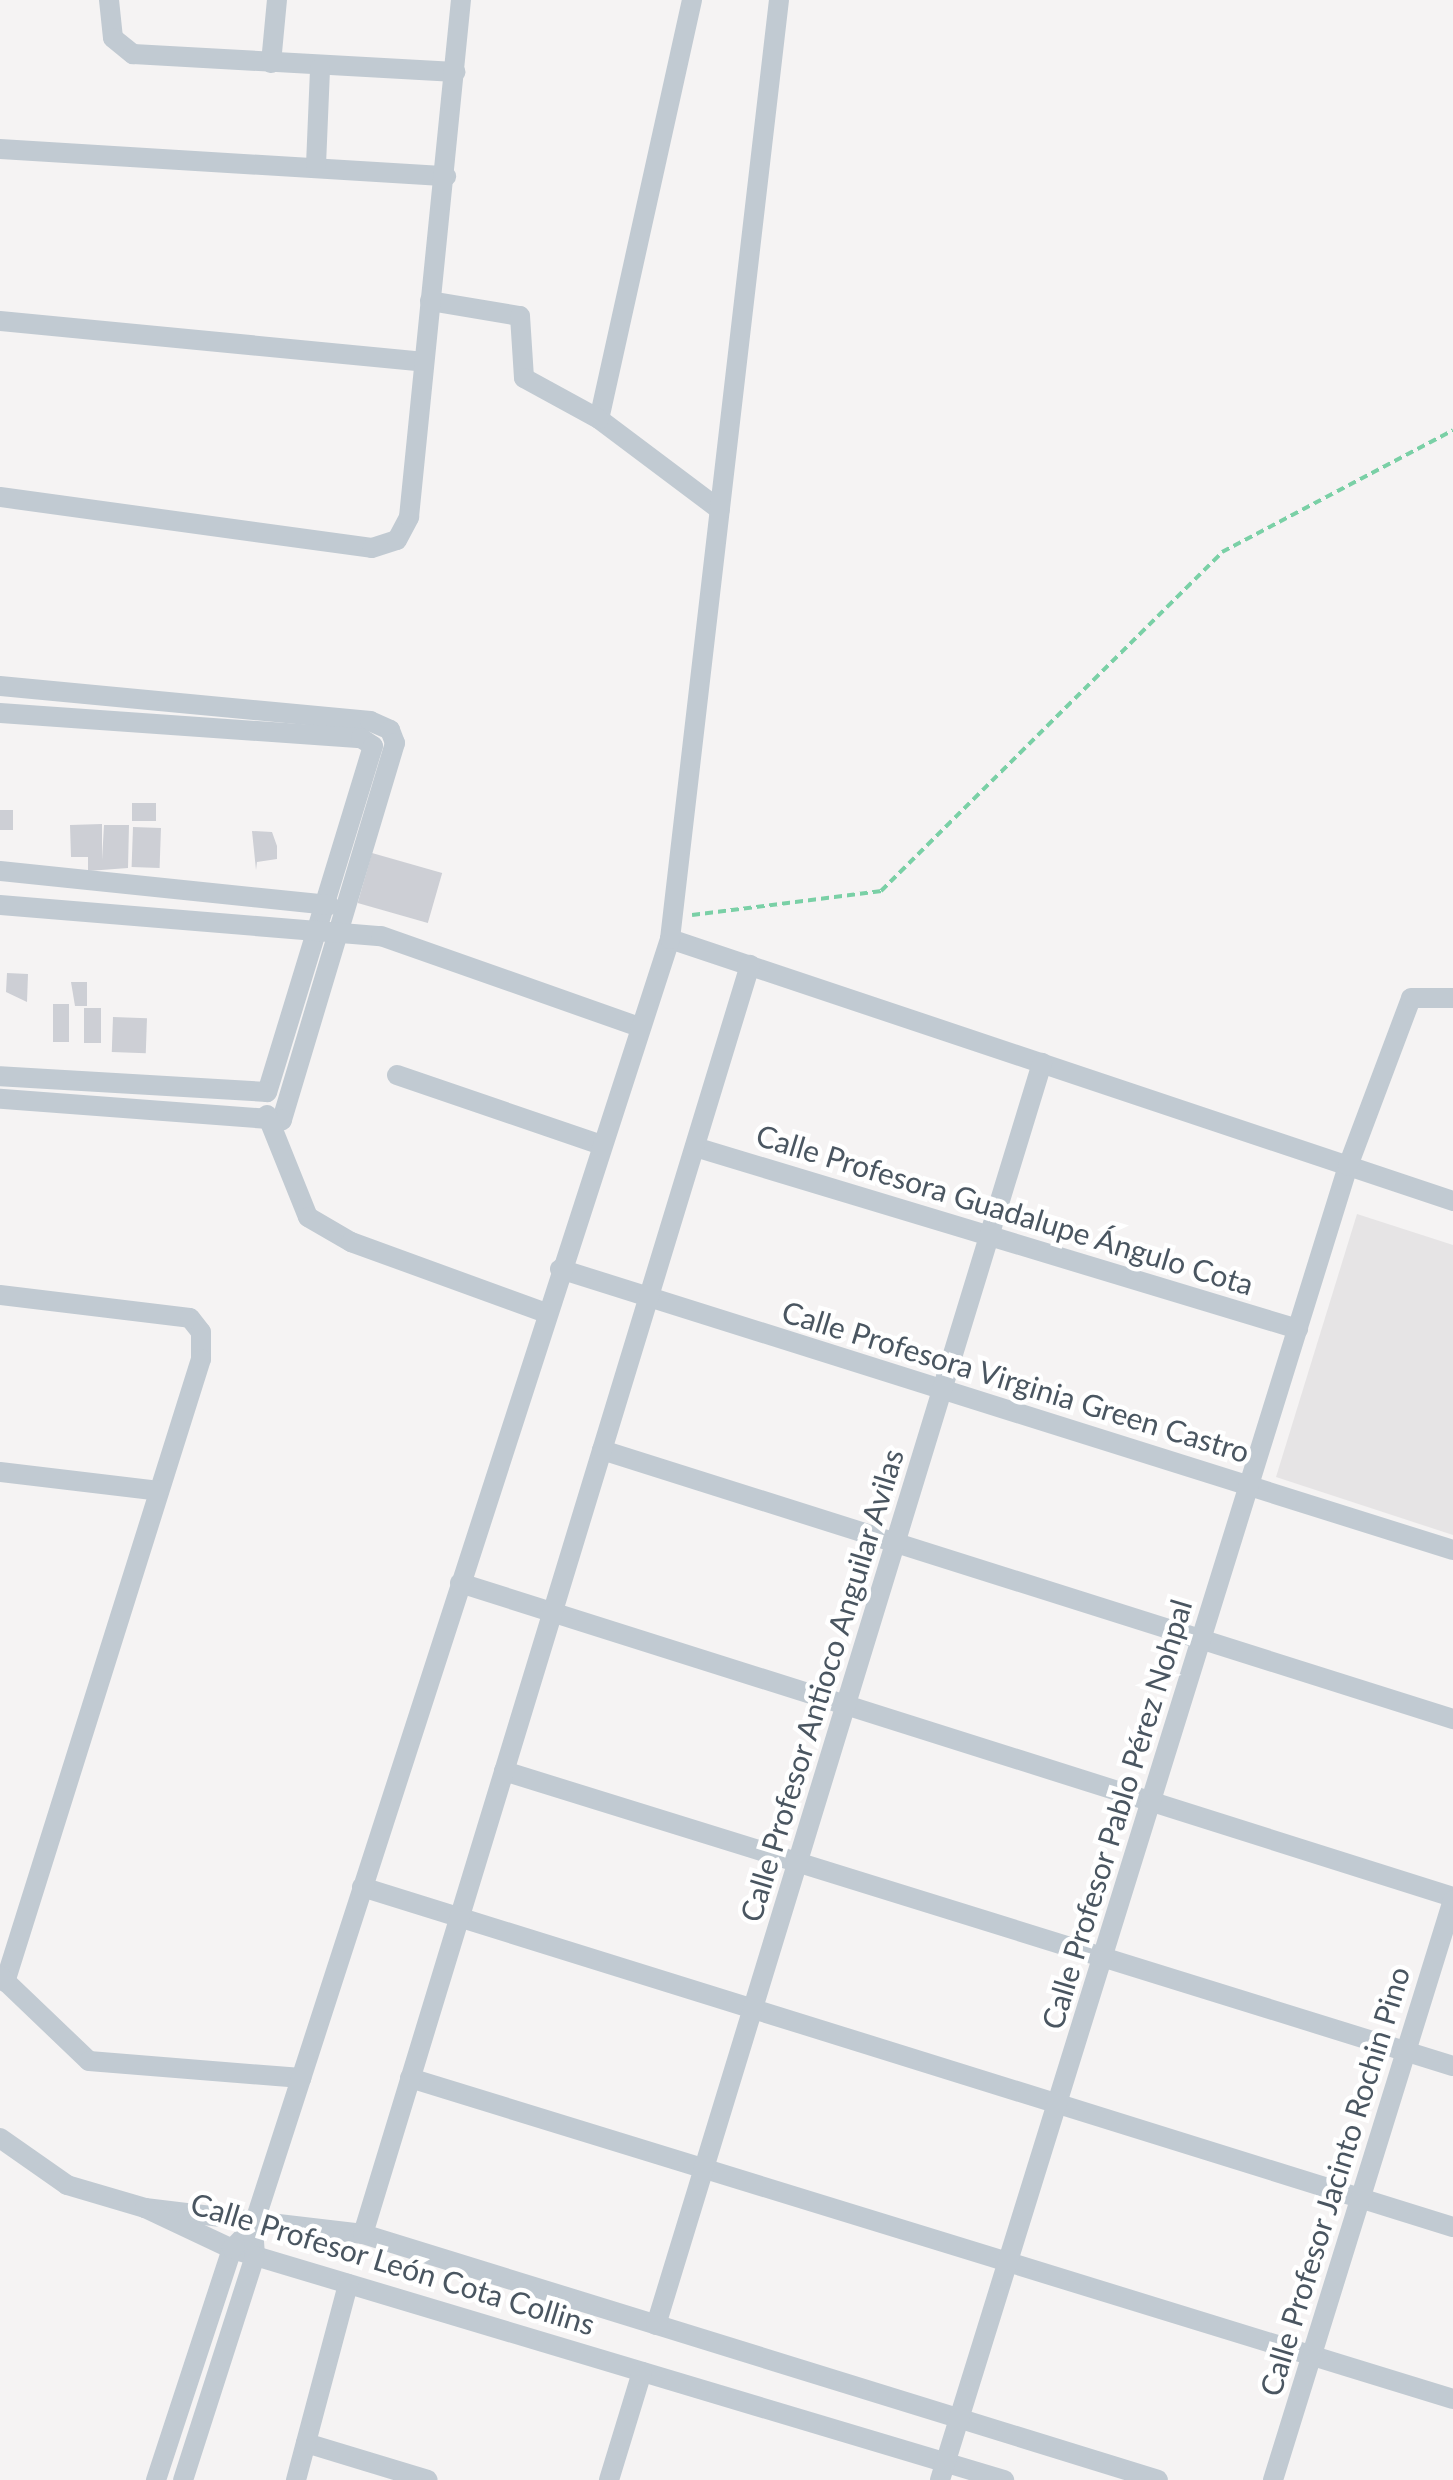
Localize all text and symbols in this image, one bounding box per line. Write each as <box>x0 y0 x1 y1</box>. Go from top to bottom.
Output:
street label: Calle Profesora Guadalupe Ángulo Cota <box>752 1116 1258 1302</box>
street label: Calle Profesora Virginia Green Castro <box>777 1292 1255 1470</box>
street label: Calle Profesor Antioco Anguilar Avilas <box>731 1442 911 1928</box>
street label: Calle Profesor Pablo Pérez Nohpal <box>1033 1594 1199 2034</box>
street label: Calle Profesor Jacinto Rochin Pino <box>1251 1961 1417 2401</box>
street label: Calle Profesor León Cota Collins <box>186 2184 600 2342</box>

